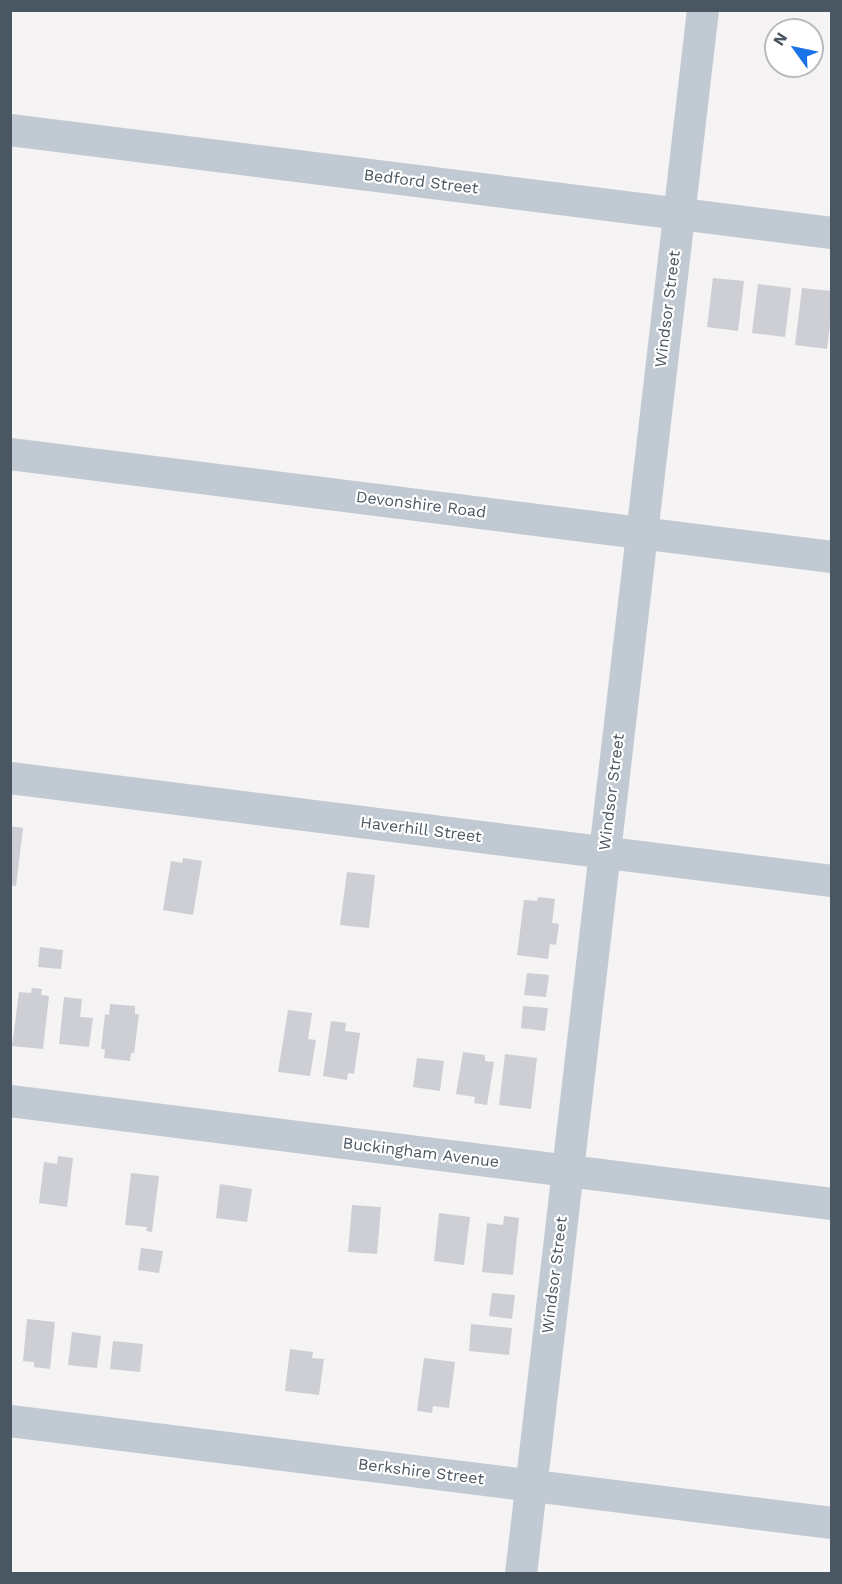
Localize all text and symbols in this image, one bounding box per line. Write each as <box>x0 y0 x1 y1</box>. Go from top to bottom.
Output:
north arrow <box>764 18 824 78</box>
text: N <box>769 29 791 49</box>
street label: Bedford Street <box>363 165 479 199</box>
street label: Windsor Street <box>651 249 685 369</box>
street label: Devonshire Road <box>355 487 487 523</box>
street label: Windsor Street <box>595 732 629 852</box>
street label: Haverhill Street <box>359 813 483 847</box>
street label: Buckingham Avenue <box>342 1134 500 1172</box>
street label: Windsor Street <box>538 1215 572 1335</box>
street label: Berkshire Street <box>357 1455 485 1489</box>

